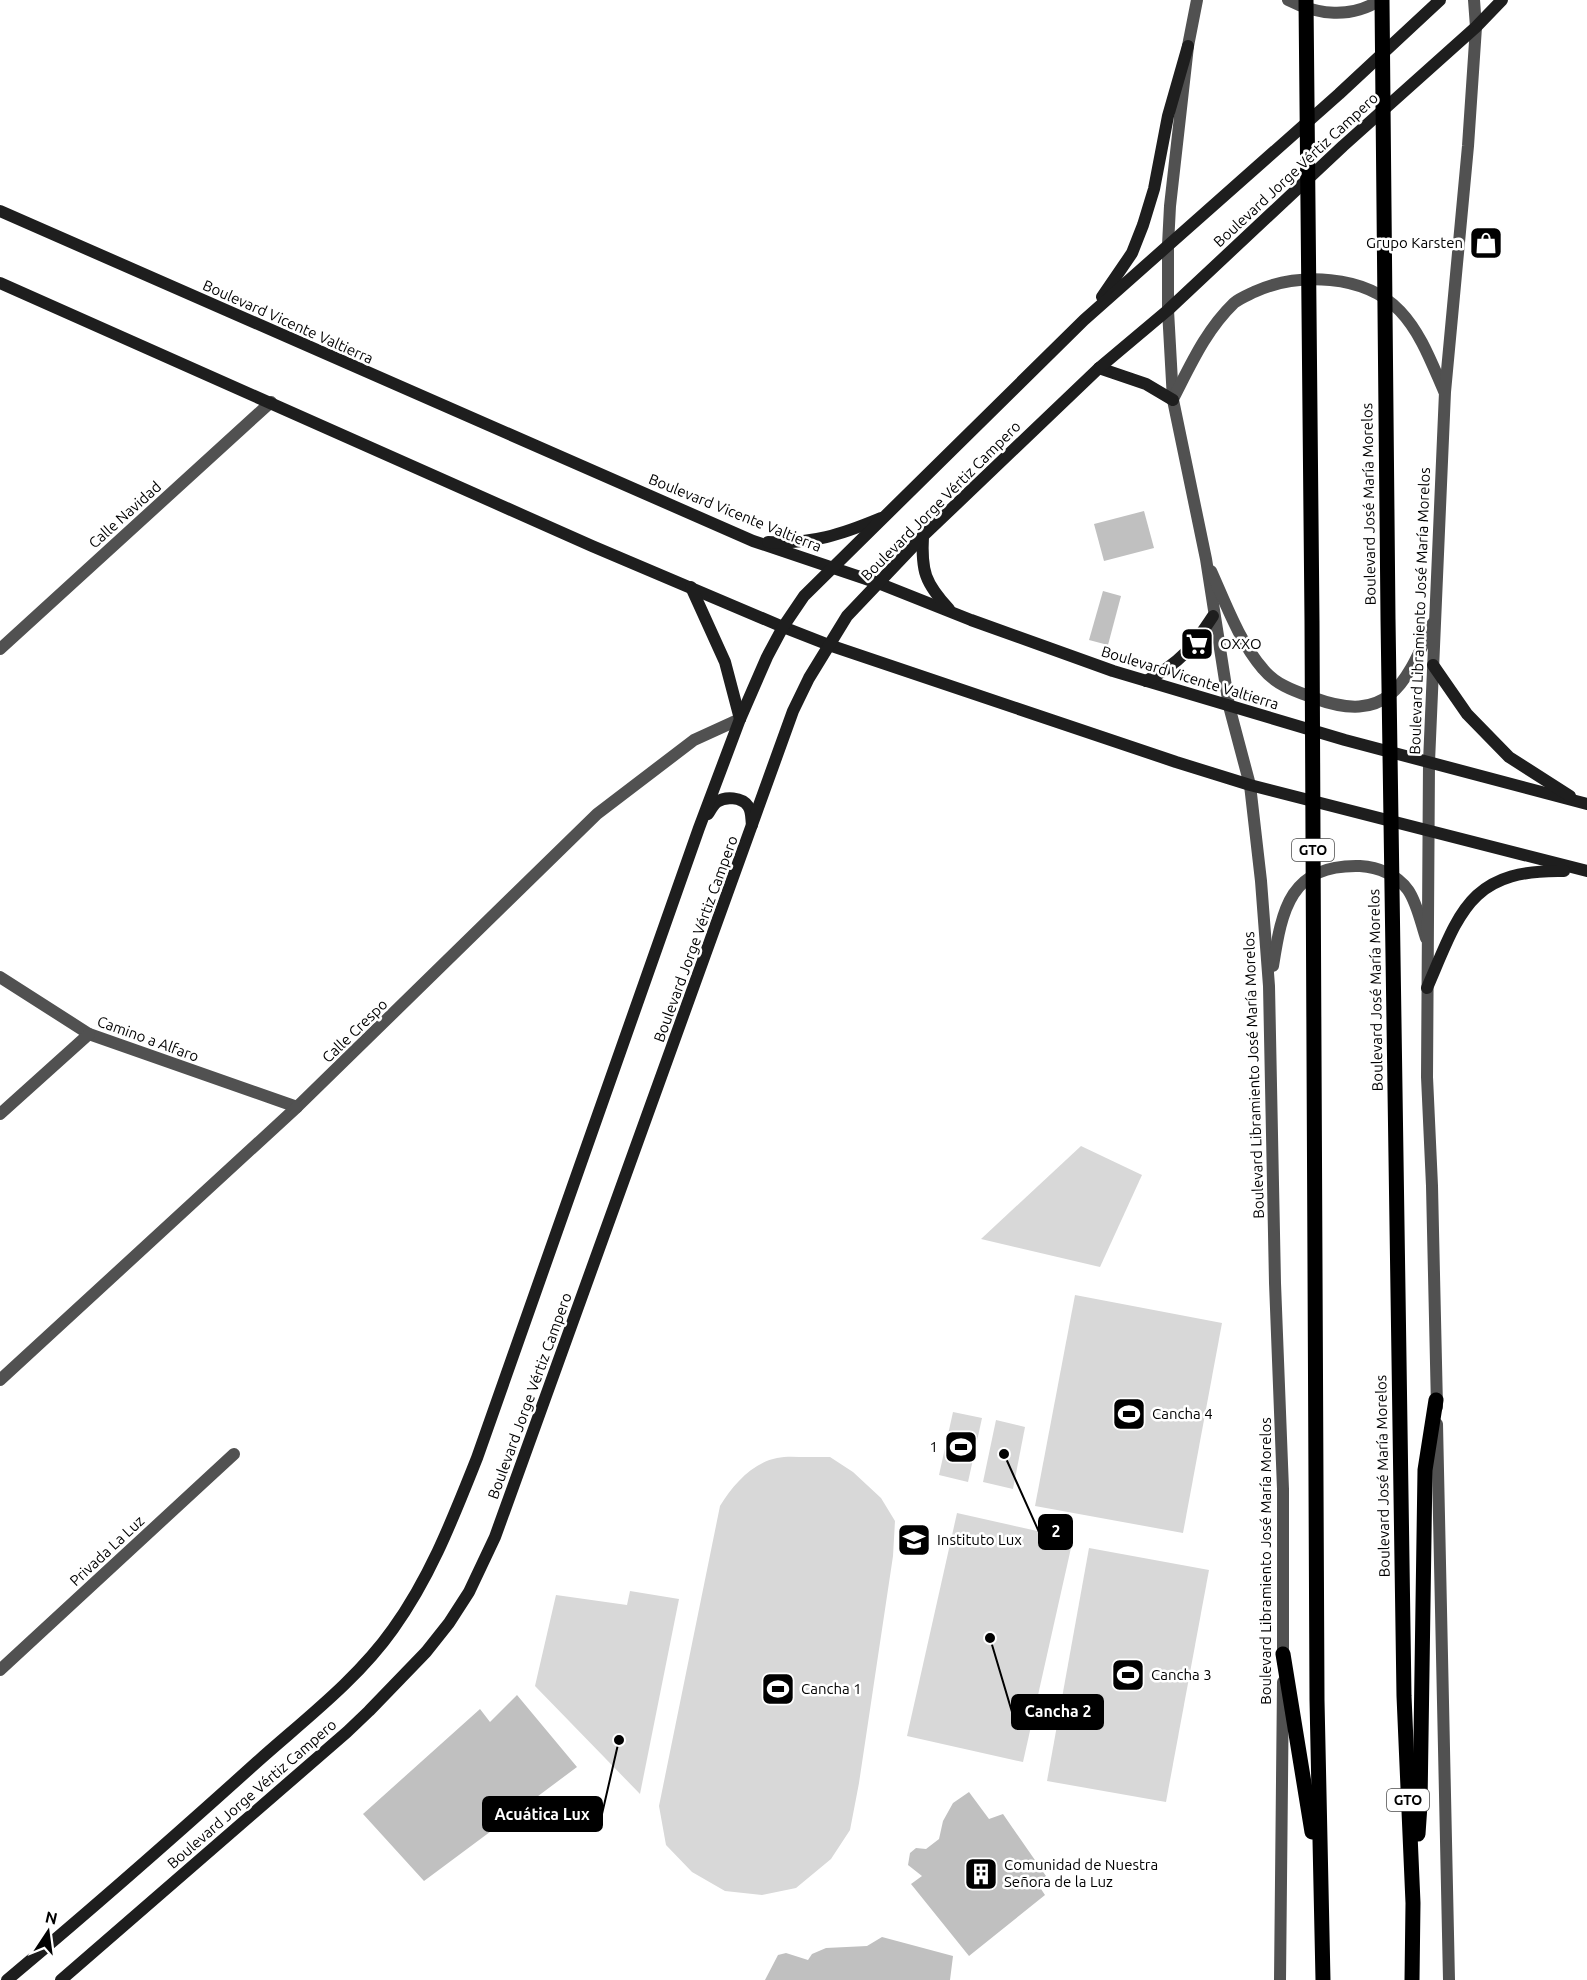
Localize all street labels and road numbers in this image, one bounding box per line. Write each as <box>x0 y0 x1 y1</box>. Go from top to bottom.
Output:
street label: Boulevard Jorge Vértiz Campero <box>1210 89 1381 250</box>
street label: Boulevard Vicente Valtierra <box>200 276 376 367</box>
street label: Boulevard José María Morelos <box>1358 403 1379 605</box>
street label: Boulevard Jorge Vértiz Campero <box>857 417 1024 584</box>
street label: Boulevard Libramiento José María Morelos <box>1406 467 1433 755</box>
street label: Boulevard Vicente Valtierra <box>646 470 824 555</box>
street label: Calle Navidad <box>85 478 164 551</box>
street label: Boulevard Vicente Valtierra <box>1099 642 1281 713</box>
street label: Boulevard Jorge Vértiz Campero <box>650 833 741 1044</box>
road number: GTO <box>1292 839 1334 861</box>
street label: Boulevard José María Morelos <box>1365 889 1386 1091</box>
street label: Boulevard Libramiento José María Morelos <box>1240 931 1267 1219</box>
street label: Calle Crespo <box>319 995 391 1066</box>
street label: Camino a Alfaro <box>95 1012 201 1065</box>
street label: Boulevard Jorge Vértiz Campero <box>484 1290 575 1501</box>
street label: Boulevard José María Morelos <box>1372 1375 1393 1577</box>
street label: Boulevard Libramiento José María Morelos <box>1257 1417 1274 1705</box>
street label: Privada La Luz <box>66 1512 147 1589</box>
street label: Boulevard Jorge Vértiz Campero <box>164 1716 340 1872</box>
road number: GTO <box>1387 1789 1429 1811</box>

